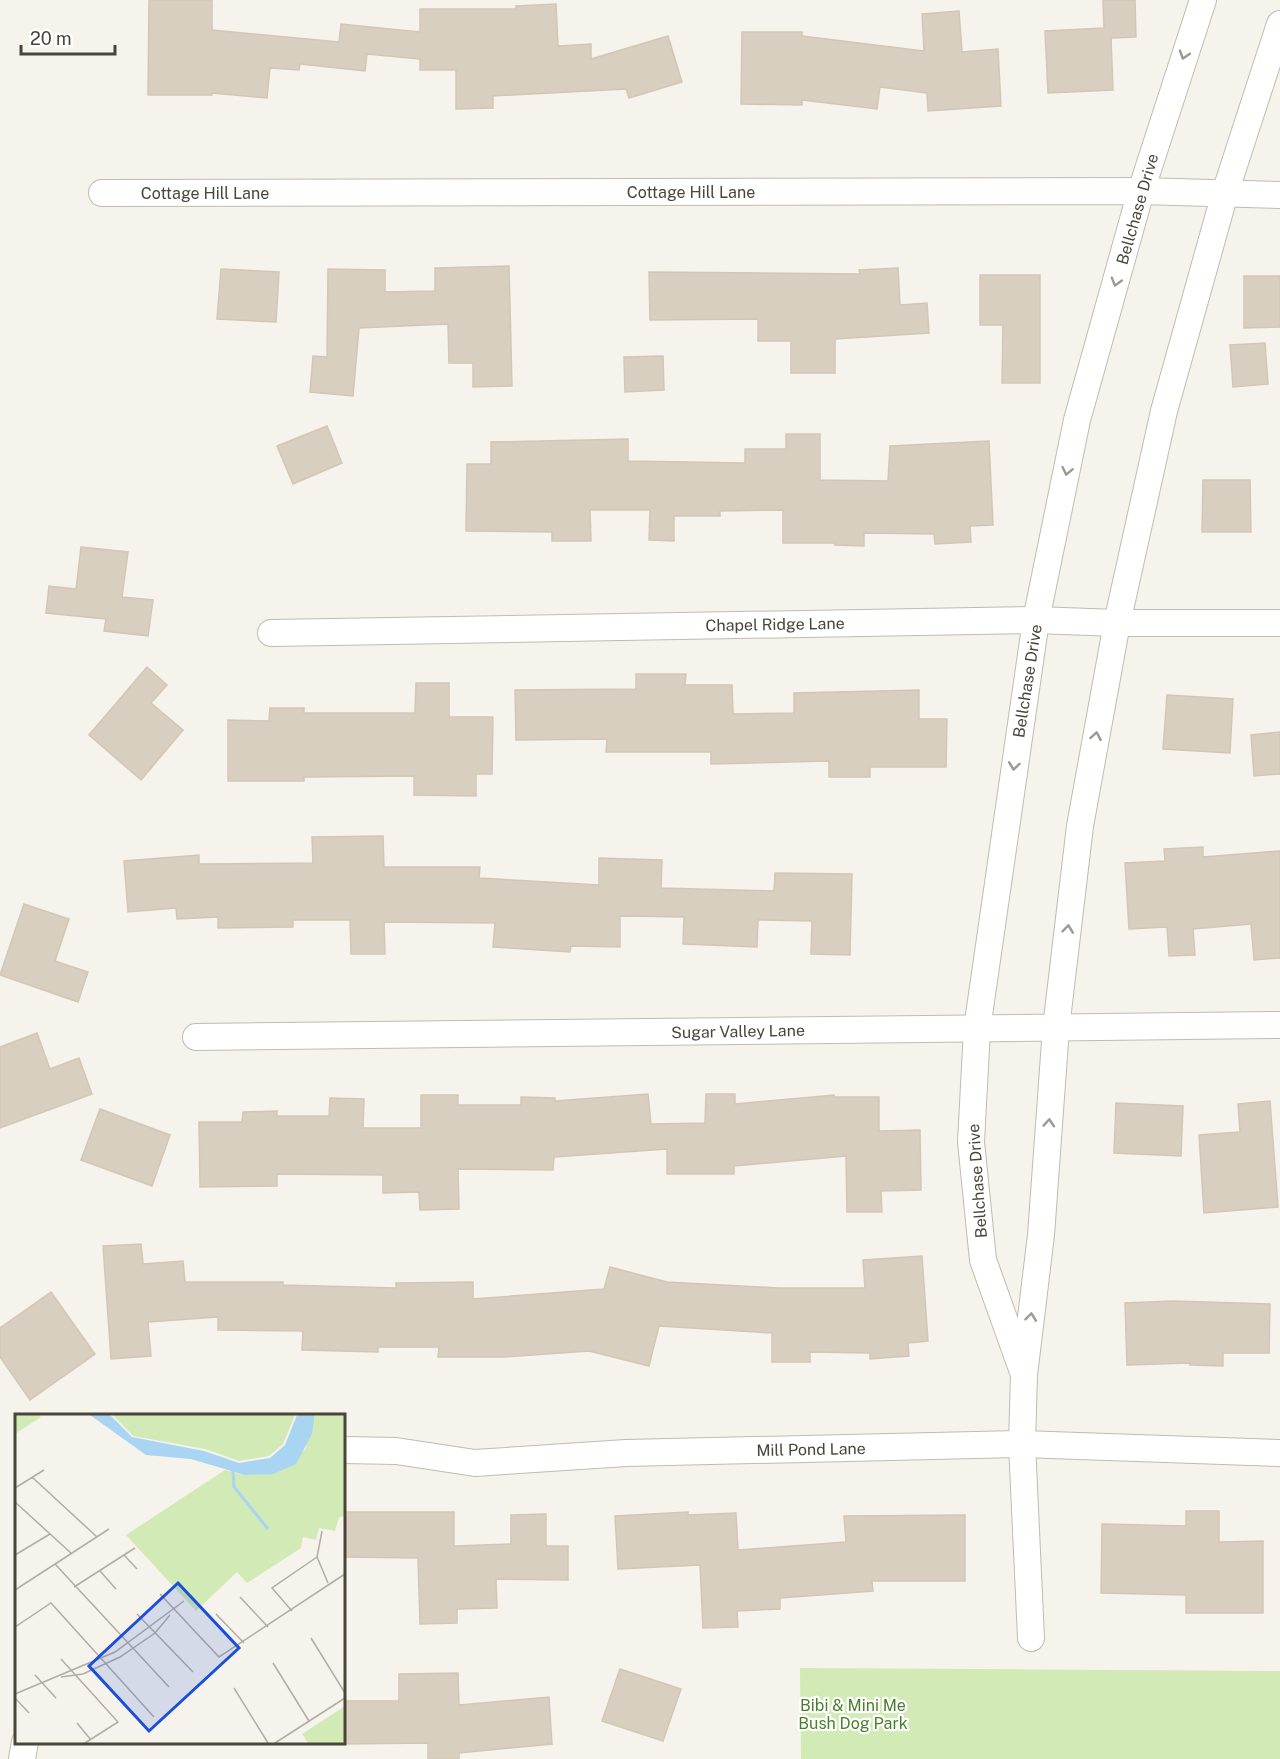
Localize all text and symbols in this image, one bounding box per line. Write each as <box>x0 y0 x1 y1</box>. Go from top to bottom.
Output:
scale bar <box>21 18 116 56</box>
text: 20 m <box>30 28 72 49</box>
one-way arrow <box>1179 49 1191 60</box>
street label: Bellchase Drive <box>1113 151 1162 267</box>
street label: Cottage Hill Lane <box>627 183 755 202</box>
street label: Cottage Hill Lane <box>141 184 269 203</box>
one-way arrow <box>1111 276 1123 287</box>
one-way arrow <box>1061 466 1074 476</box>
street label: Chapel Ridge Lane <box>705 614 845 635</box>
street label: Bellchase Drive <box>1009 623 1046 739</box>
one-way arrow <box>1089 731 1102 741</box>
one-way arrow <box>1009 762 1021 771</box>
one-way arrow <box>1061 924 1073 933</box>
street label: Sugar Valley Lane <box>671 1021 805 1042</box>
one-way arrow <box>1042 1118 1055 1127</box>
street label: Bellchase Drive <box>964 1123 991 1239</box>
one-way arrow <box>1024 1312 1037 1321</box>
inset map <box>15 1414 345 1744</box>
street label: Mill Pond Lane <box>756 1439 866 1460</box>
park label: Bibi & Mini Me Bush Dog Park <box>798 1696 908 1733</box>

